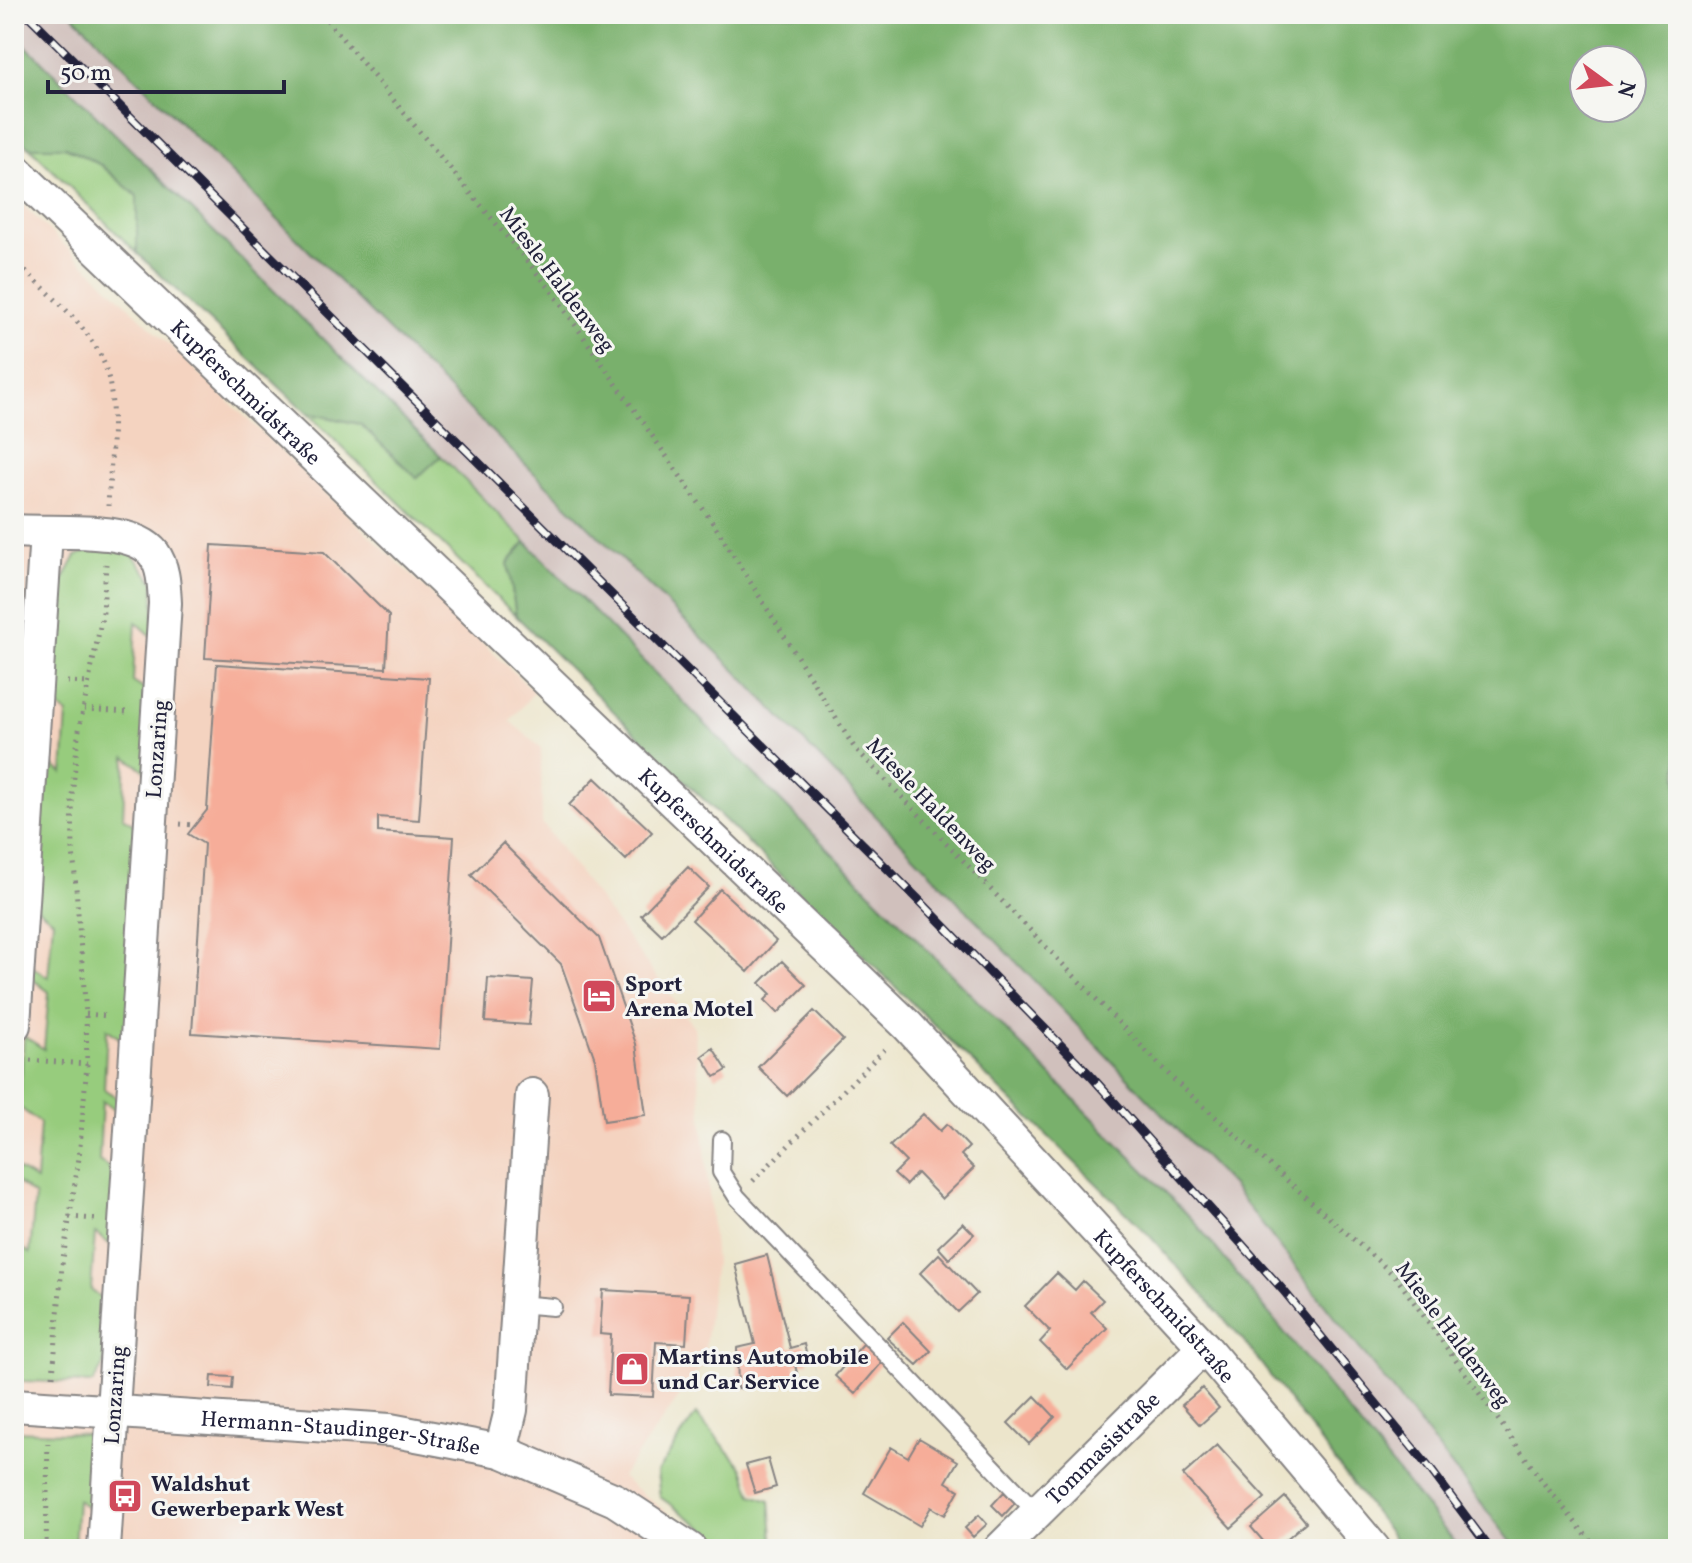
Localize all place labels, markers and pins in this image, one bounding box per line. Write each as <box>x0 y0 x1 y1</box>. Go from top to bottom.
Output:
place label: Sport Arena Motel <box>625 970 753 1026</box>
hotel icon: Sport Arena Motel <box>580 977 618 1015</box>
place label: Martins Automobile und Car Service <box>658 1343 869 1399</box>
shop icon: Martins Automobile und Car Service <box>613 1350 651 1388</box>
place label: Waldshut Gewerbepark West <box>151 1470 344 1526</box>
bus stop icon: Waldshut Gewerbepark West <box>106 1477 144 1515</box>

